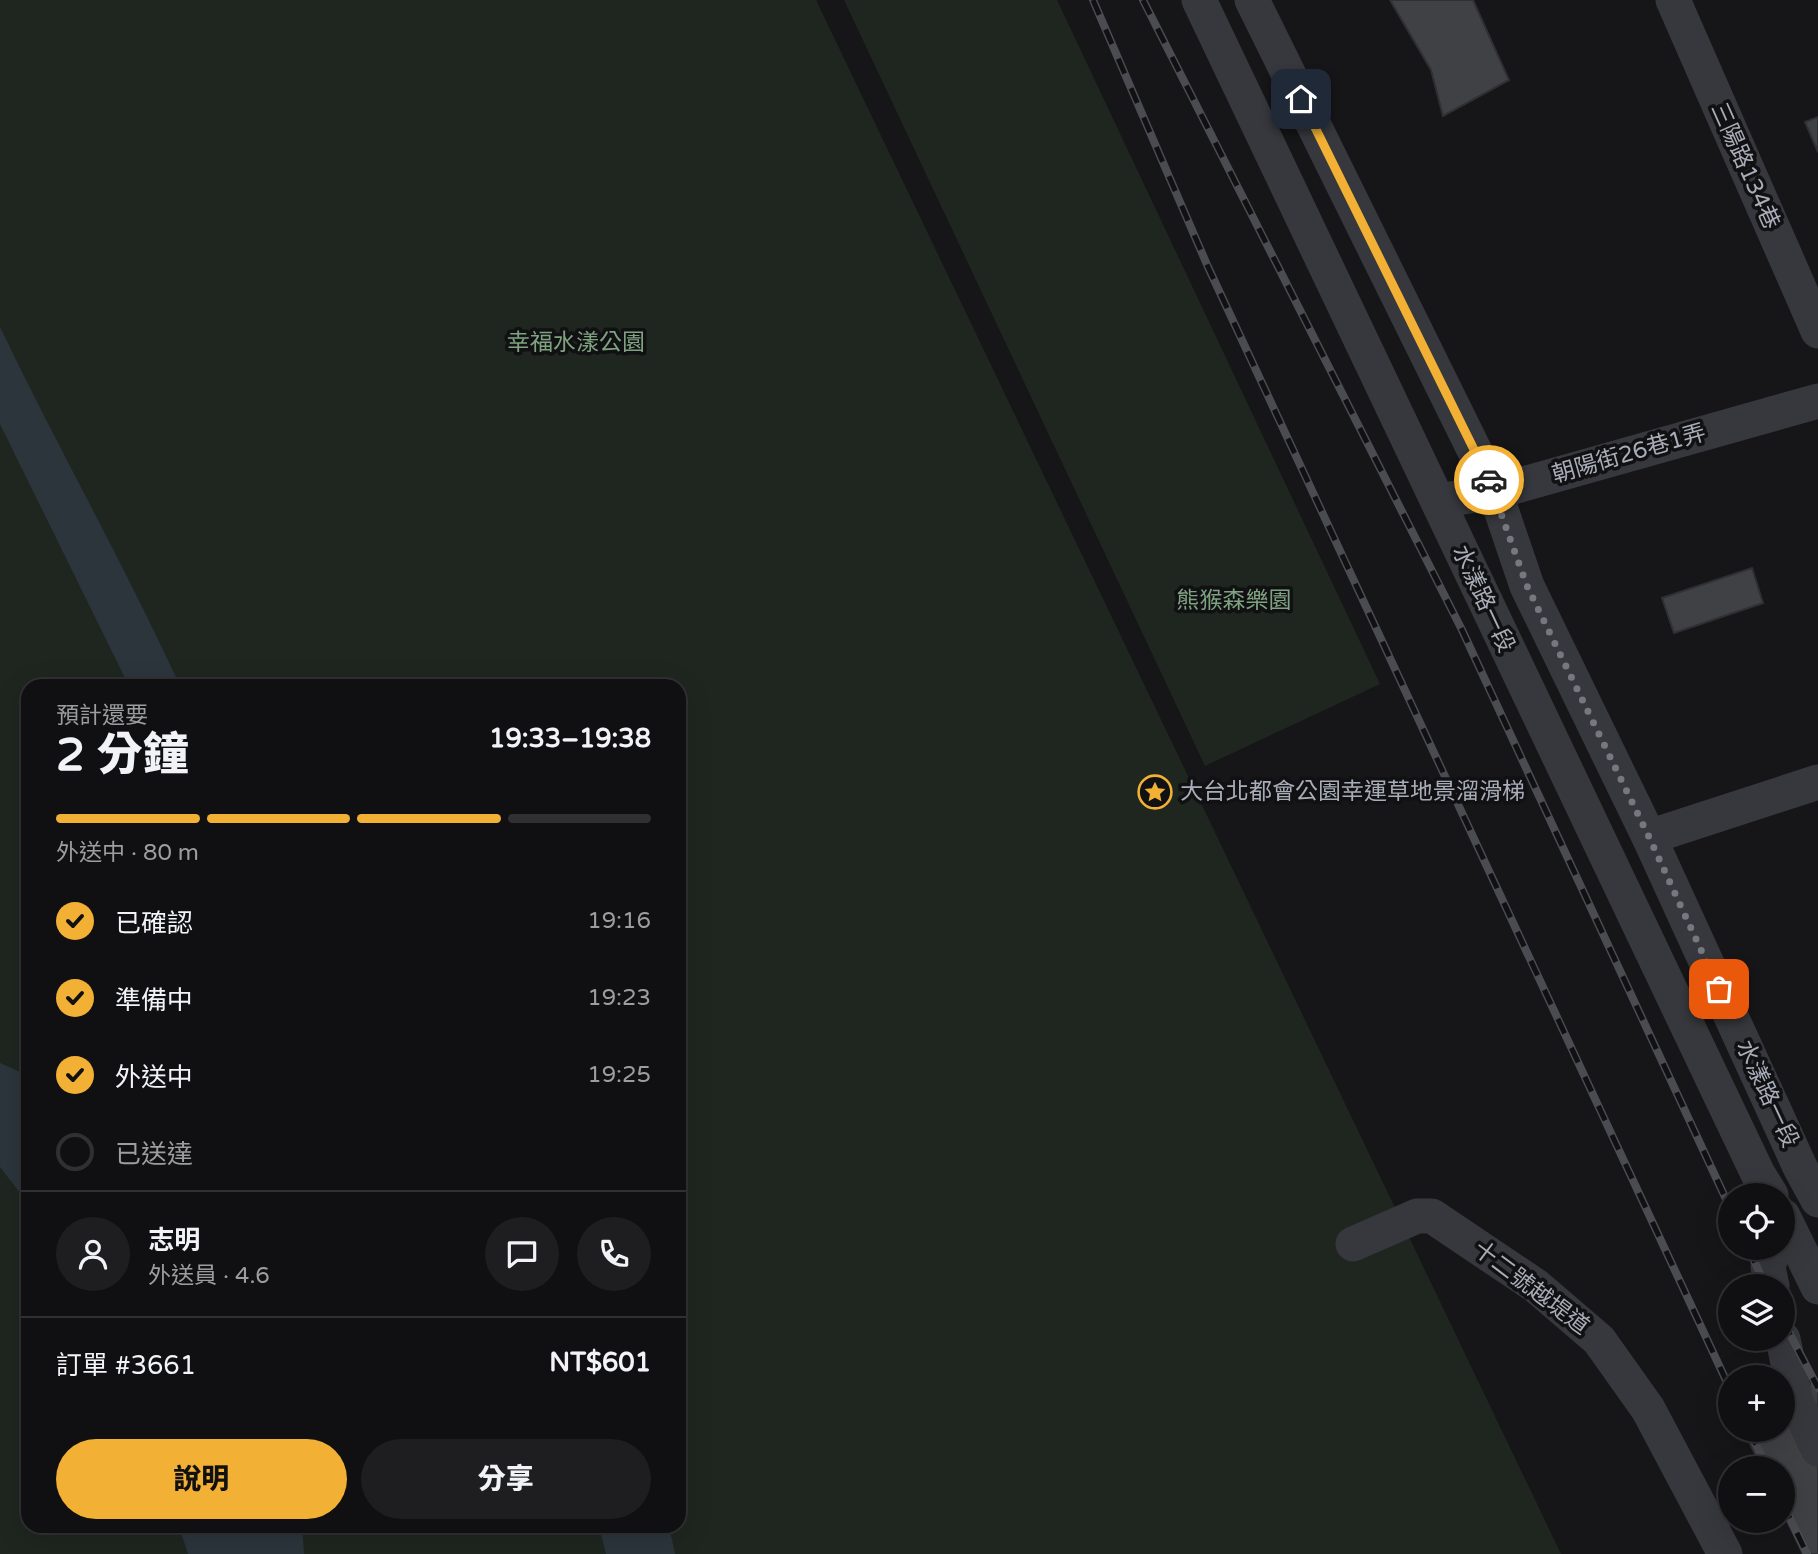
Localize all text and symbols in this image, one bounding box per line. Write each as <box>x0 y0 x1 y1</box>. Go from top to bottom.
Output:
pin <box>1271 69 1331 129</box>
icon: home <box>1282 80 1320 118</box>
street label: 三陽路134巷 <box>1705 98 1785 234</box>
park label: 幸福水漾公園 <box>507 329 645 357</box>
street label: 朝陽街26巷1弄 <box>1549 419 1709 489</box>
courier <box>1454 445 1524 515</box>
icon: car <box>1470 461 1508 499</box>
street label: 水漾路一段 <box>1446 541 1520 657</box>
park label: 熊猴森樂園 <box>1177 587 1292 615</box>
text: 預計還要 <box>56 702 148 730</box>
text: 19:33–19:38 <box>489 723 651 754</box>
text: 2 分鐘 <box>56 728 189 783</box>
place icon: 大台北都會公園幸運草地景溜滑梯 <box>1136 773 1174 811</box>
place label: 大台北都會公園幸運草地景溜滑梯 <box>1180 778 1525 806</box>
text: 外送中 · 80 m <box>56 839 199 867</box>
icon: check <box>56 902 94 940</box>
text: 19:16 <box>587 907 651 935</box>
text: 已確認 <box>115 908 193 939</box>
pin <box>1689 959 1749 1019</box>
icon: bag <box>1700 970 1738 1008</box>
icon: check <box>56 979 94 1017</box>
text: 19:23 <box>587 984 651 1012</box>
text: 準備中 <box>115 985 193 1016</box>
street label: 水漾路一段 <box>1730 1036 1804 1152</box>
icon: check <box>56 1056 94 1094</box>
text: 19:25 <box>587 1061 651 1089</box>
text: 外送中 <box>115 1062 193 1093</box>
text: 已送達 <box>115 1139 193 1170</box>
map controls <box>1718 1183 1795 1533</box>
button: locate <box>1718 1183 1795 1260</box>
button: person <box>56 1217 130 1291</box>
button: chat <box>485 1217 559 1291</box>
button: phone <box>577 1217 651 1291</box>
text: 志明 <box>148 1225 200 1256</box>
street label: 十二號越堤道 <box>1467 1235 1595 1341</box>
text: 外送員 · 4.6 <box>148 1262 270 1290</box>
button: layers <box>1718 1274 1795 1351</box>
text: NT$601 <box>549 1347 651 1378</box>
text: 訂單 #3661 <box>56 1350 196 1381</box>
button: + <box>1718 1365 1795 1442</box>
button: 說明 <box>56 1439 347 1519</box>
button: 分享 <box>361 1439 651 1519</box>
button: − <box>1718 1456 1795 1533</box>

